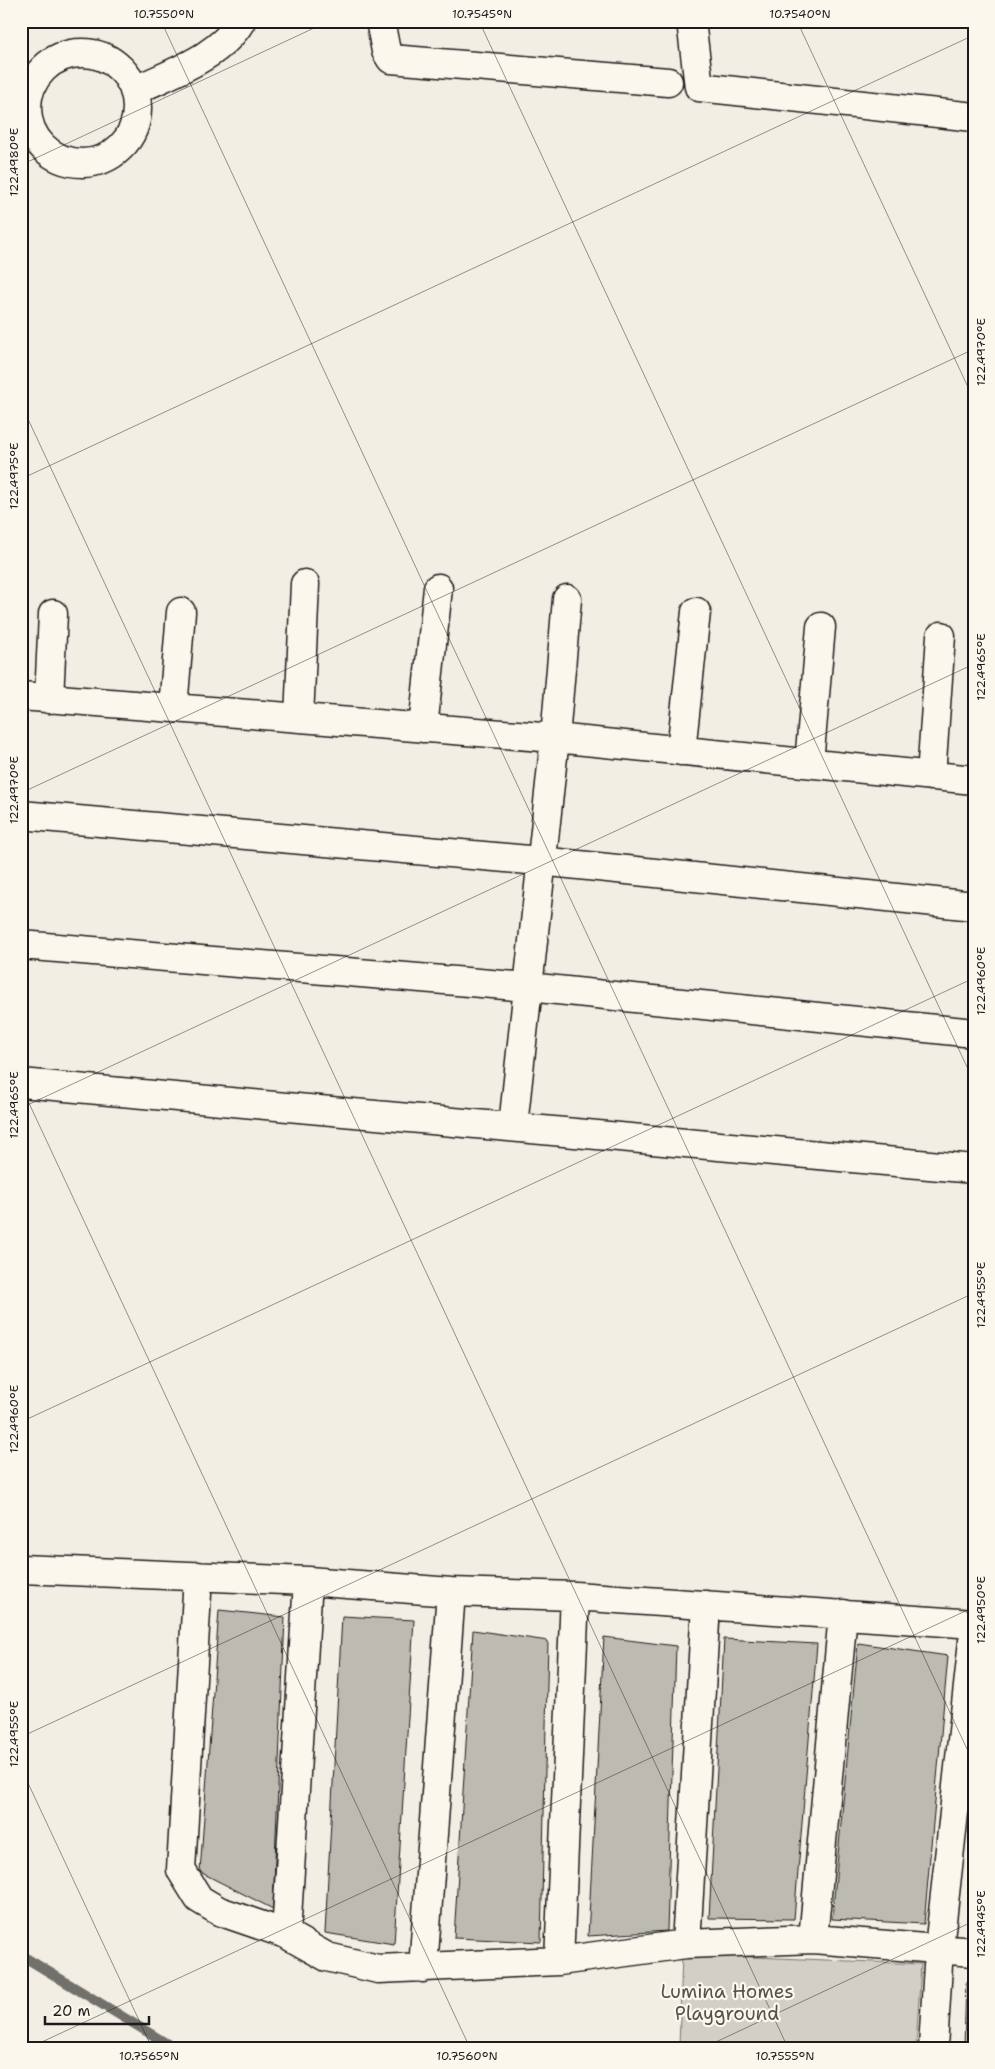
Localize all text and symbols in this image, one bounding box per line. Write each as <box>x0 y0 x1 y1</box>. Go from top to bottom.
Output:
text: 10.7550°N <box>134 6 194 22</box>
text: 10.7545°N <box>452 6 512 22</box>
text: 10.7540°N <box>769 6 831 22</box>
text: 122.4980°E <box>6 128 22 196</box>
text: 122.4970°E <box>973 318 989 386</box>
text: 122.4975°E <box>6 442 22 510</box>
text: 122.4965°E <box>973 633 989 701</box>
text: 122.4970°E <box>6 756 22 824</box>
text: 122.4960°E <box>973 947 989 1015</box>
text: 122.4965°E <box>6 1071 22 1139</box>
text: 122.4955°E <box>973 1262 989 1328</box>
text: 122.4960°E <box>6 1385 22 1453</box>
text: 122.4950°E <box>973 1576 989 1644</box>
text: 122.4955°E <box>6 1701 22 1767</box>
text: 122.4945°E <box>973 1890 989 1958</box>
park label: Lumina Homes Playground <box>660 1979 794 2026</box>
scale bar <box>45 1994 149 2026</box>
text: 20 m <box>52 2001 91 2021</box>
text: 10.7565°N <box>119 2048 179 2064</box>
text: 10.7560°N <box>436 2048 498 2064</box>
text: 10.7555°N <box>755 2048 815 2064</box>

